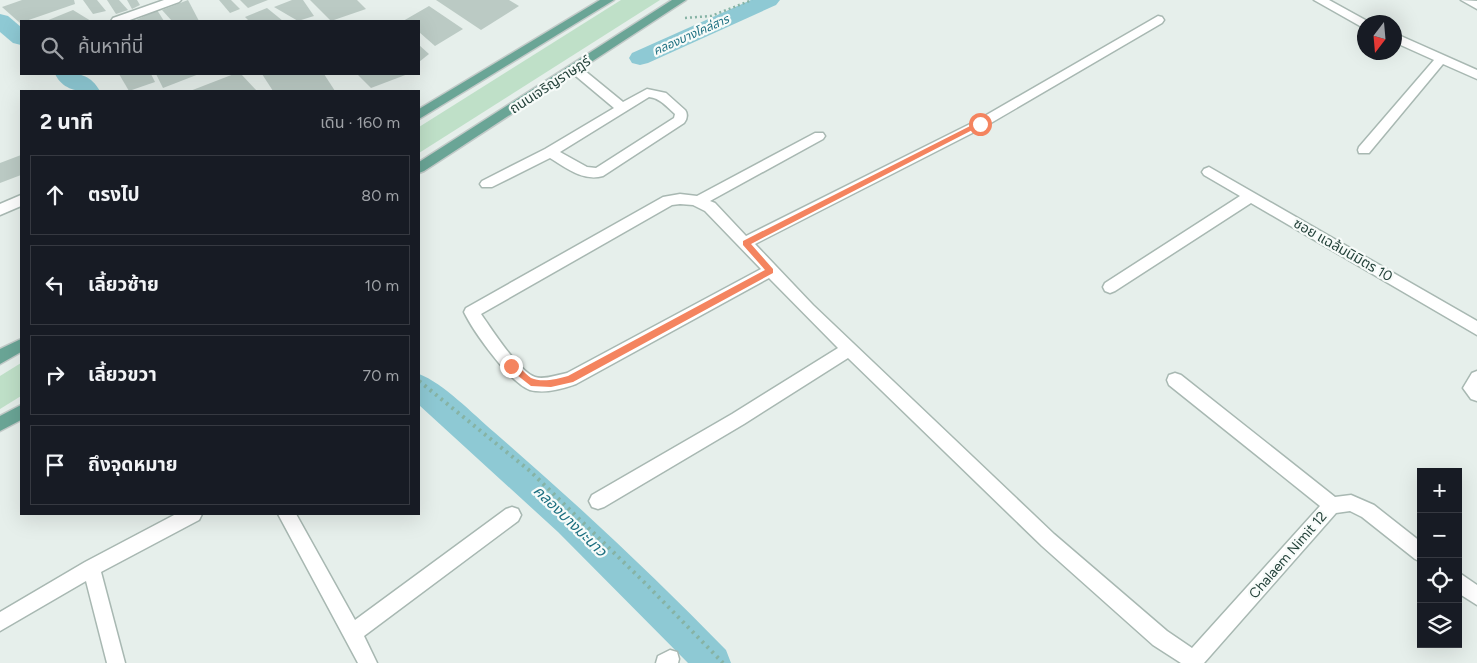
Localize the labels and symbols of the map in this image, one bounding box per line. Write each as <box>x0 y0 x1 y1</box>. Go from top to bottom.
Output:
water label: คลองบางโคล่สาร <box>651 12 732 58</box>
north arrow <box>1357 15 1402 60</box>
street label: ถนนเจริญราษฎร์ <box>506 52 594 117</box>
route start <box>969 113 992 136</box>
street label: ซอย แฉล้มนิมิตร 10 <box>1290 215 1396 285</box>
route end <box>500 355 523 378</box>
water label: คลองบางมะนาว <box>530 482 611 561</box>
street label: Chalaem Nimit 12 <box>1246 508 1330 602</box>

